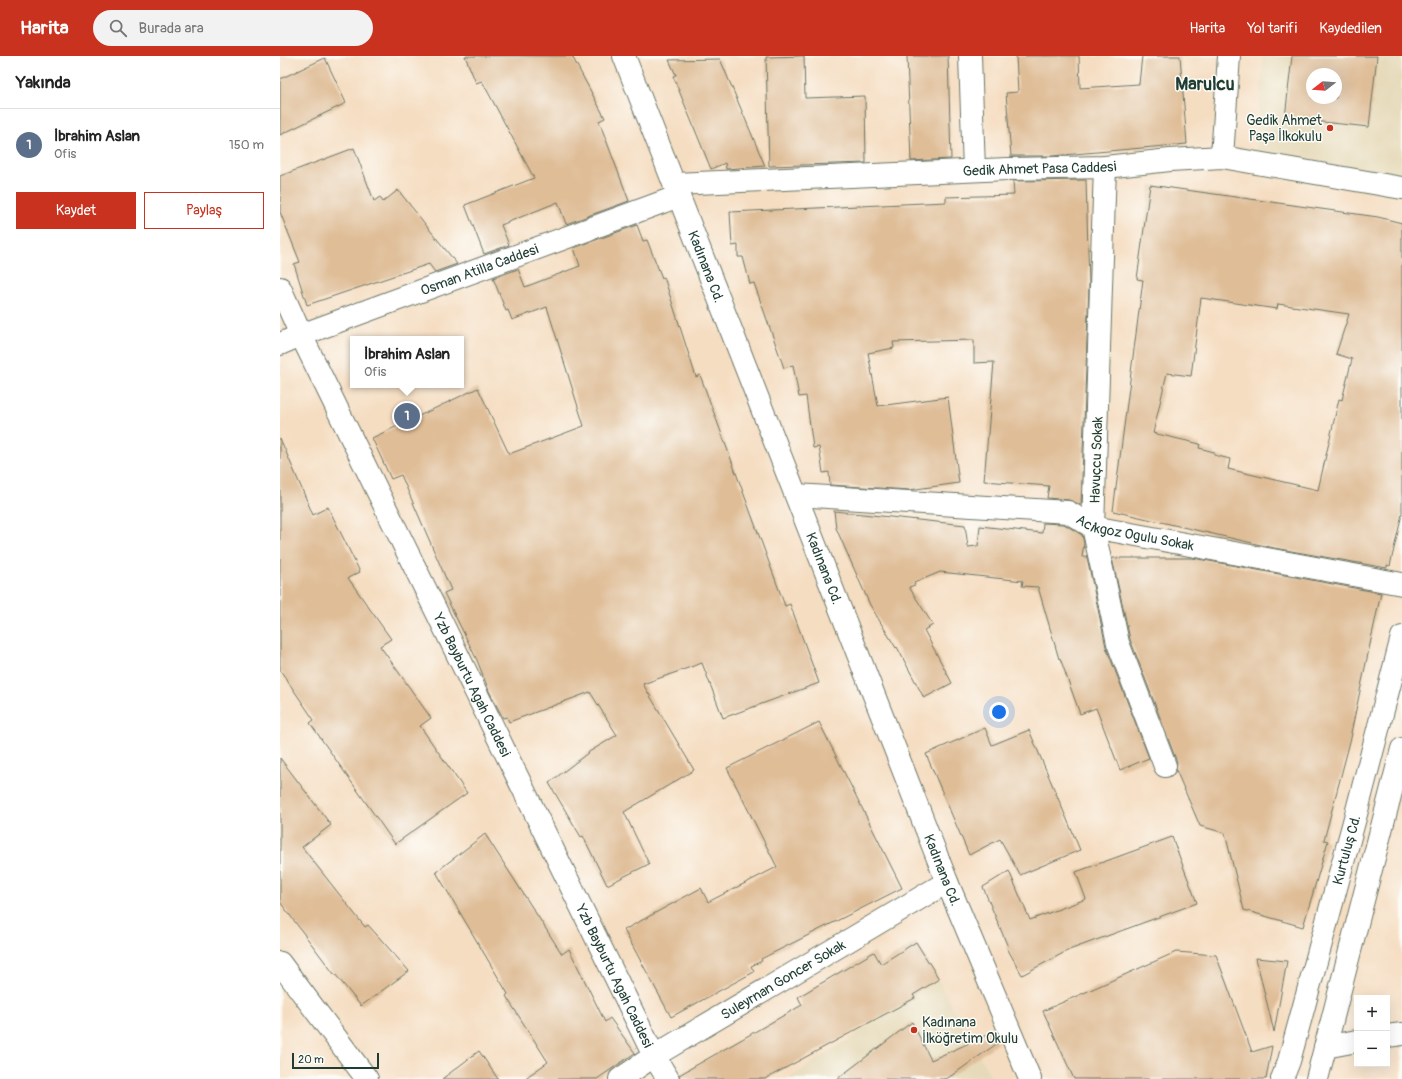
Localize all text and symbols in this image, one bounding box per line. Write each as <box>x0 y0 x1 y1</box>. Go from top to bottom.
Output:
search box <box>93 10 373 46</box>
text: Harita <box>20 16 69 40</box>
icon: search <box>107 17 129 39</box>
text: Burada ara <box>139 19 204 38</box>
text: Harita <box>1189 20 1225 37</box>
text: Yol tarifi <box>1247 20 1297 37</box>
text: Kaydedilen <box>1319 20 1382 37</box>
north arrow <box>1306 68 1342 104</box>
text: Yakında <box>16 72 71 93</box>
district label: Marulcu <box>1175 73 1235 96</box>
place label: Gedik Ahmet Paşa İlkokulu <box>1246 112 1322 145</box>
marker: Gedik Ahmet Paşa İlkokulu <box>1325 123 1335 133</box>
text: İbrahim Aslan <box>54 127 140 146</box>
text: 1 <box>26 137 32 153</box>
text: 150 m <box>229 137 264 153</box>
text: Ofis <box>54 146 76 162</box>
street label: Gedik Ahmet Pasa Caddesi <box>962 158 1117 180</box>
button: Kaydet <box>16 192 136 229</box>
button: Paylaş <box>144 192 264 229</box>
street label: Kadınana Cd. <box>684 228 728 305</box>
street label: Osman Atilla Caddesi <box>418 240 541 299</box>
popup <box>350 336 464 388</box>
text: İbrahim Aslan <box>364 345 450 364</box>
text: Ofis <box>364 364 386 380</box>
pin: 1 <box>394 401 420 431</box>
street label: Havuçcu Sokak <box>1086 416 1107 504</box>
street label: Acikgoz Ogulu Sokak <box>1073 511 1195 554</box>
street label: Kadınana Cd. <box>802 530 846 607</box>
street label: Yzb Bayburtu Agah Caddesi <box>429 610 514 760</box>
your location <box>989 702 1009 722</box>
street label: Kurtuluş Cd. <box>1329 813 1364 887</box>
street label: Kadınana Cd. <box>920 832 964 909</box>
street label: Yzb Bayburtu Agah Caddesi <box>572 901 657 1051</box>
street label: Suleyrnan Goncer Sokak <box>718 936 849 1023</box>
map controls <box>1354 995 1390 1067</box>
button: + <box>1354 995 1390 1031</box>
place label: Kadınana İlköğretim Okulu <box>922 1014 1018 1047</box>
marker: Kadınana İlköğretim Okulu <box>909 1025 919 1035</box>
button: − <box>1354 1031 1390 1067</box>
scale bar <box>292 1051 379 1070</box>
text: 20 m <box>298 1053 324 1066</box>

